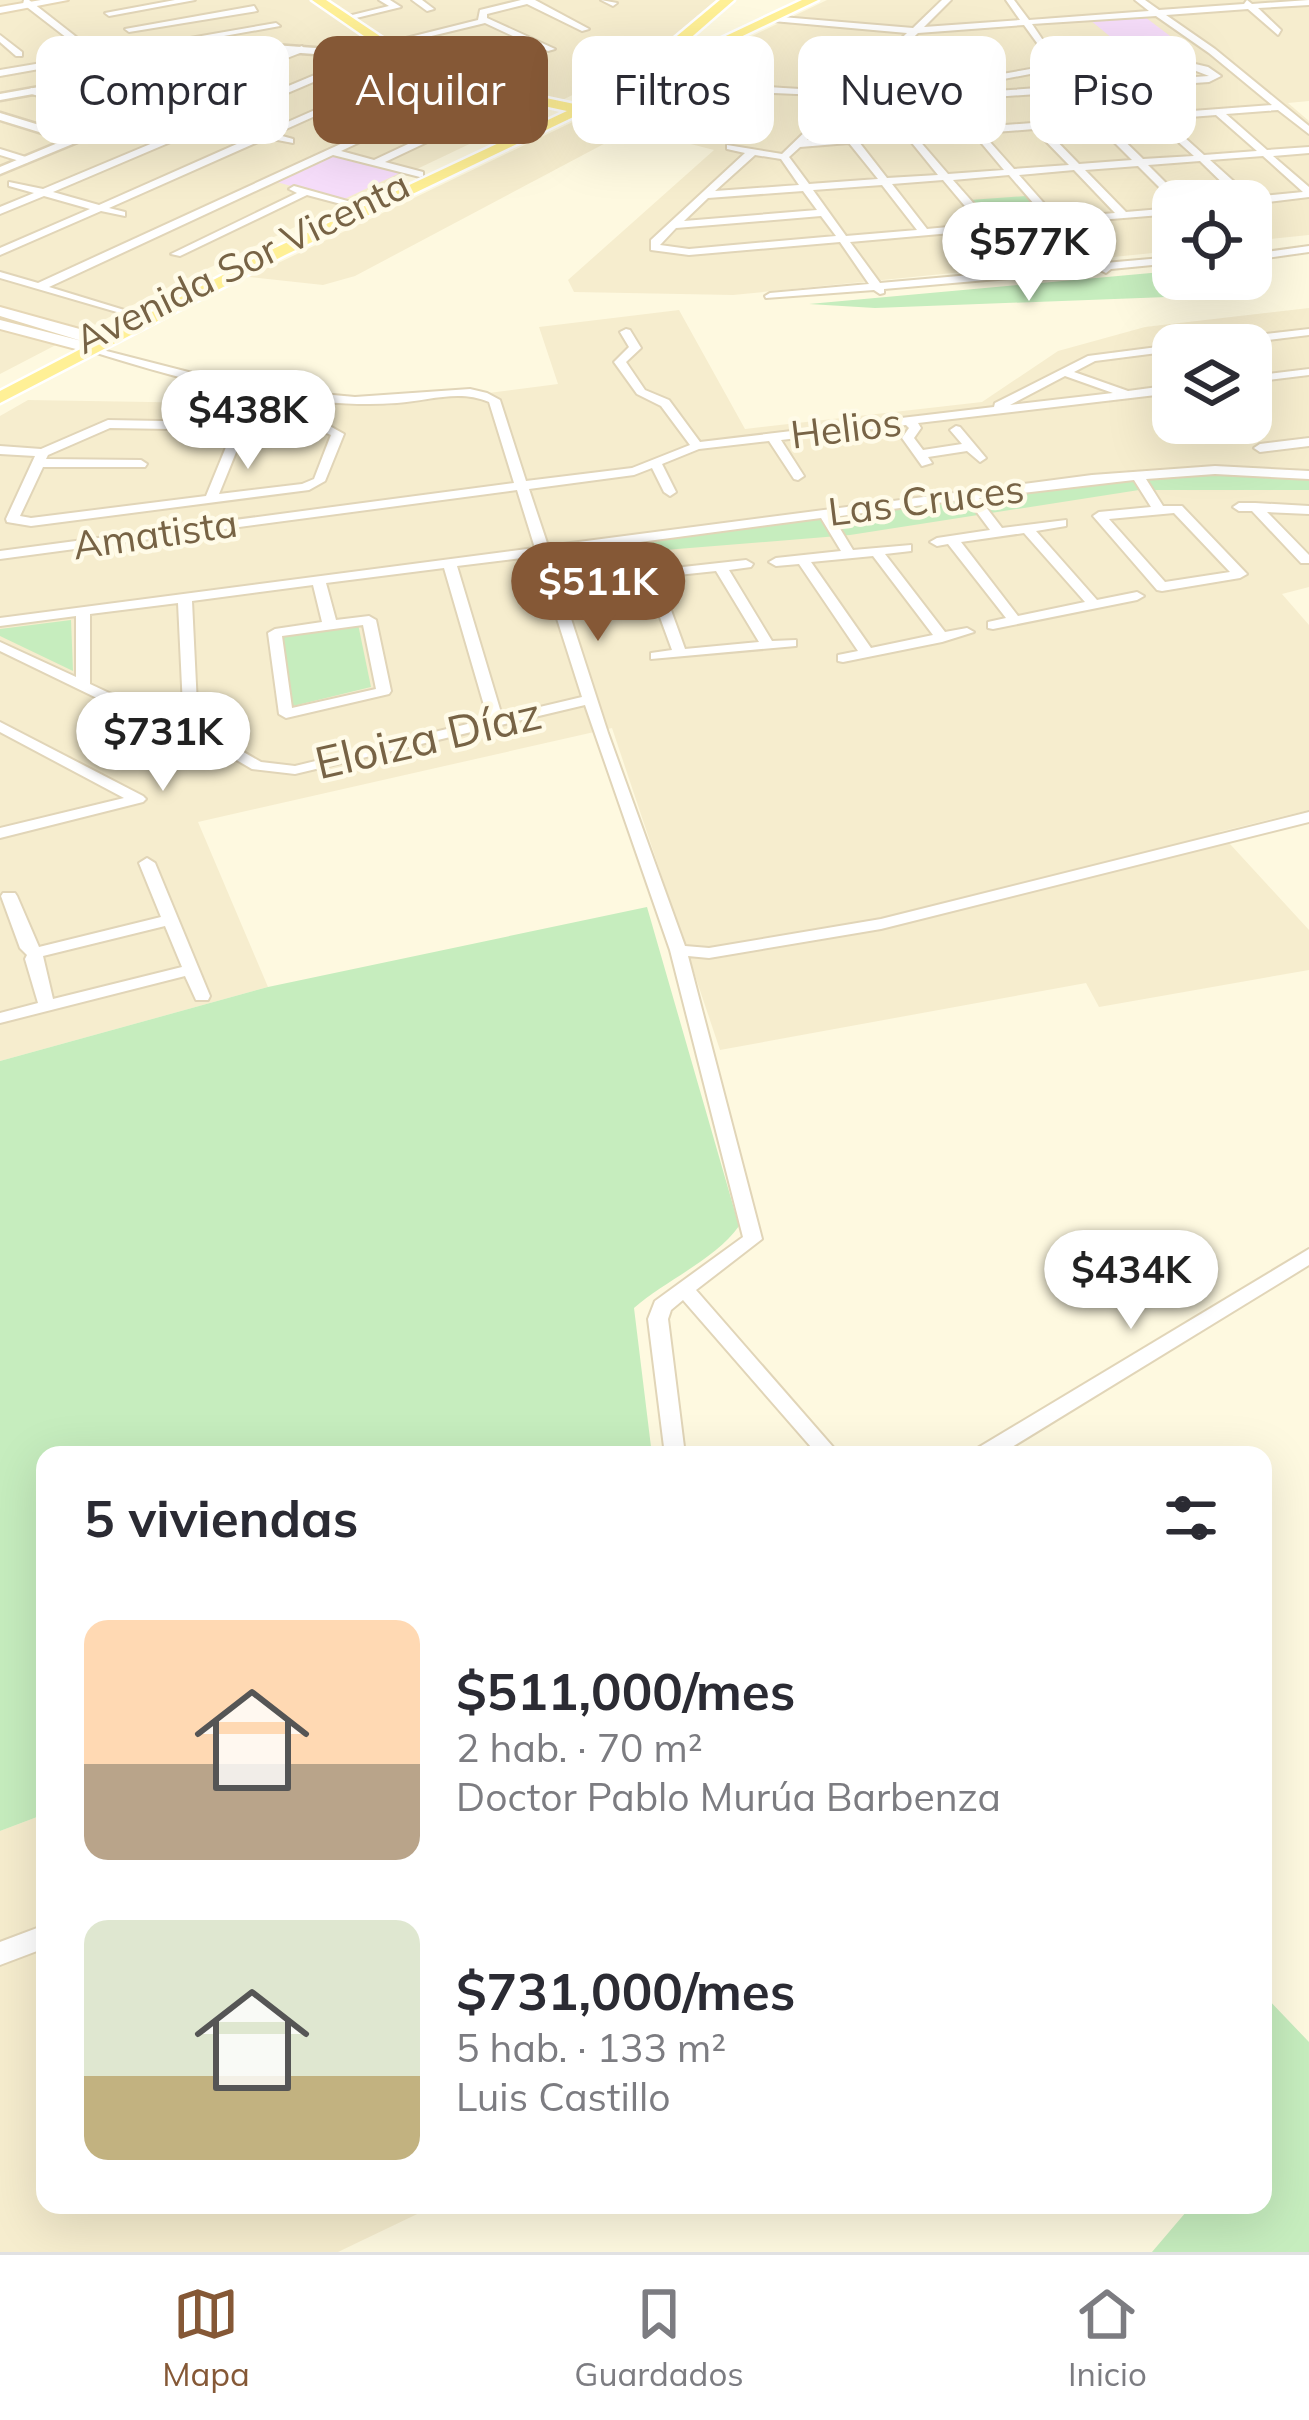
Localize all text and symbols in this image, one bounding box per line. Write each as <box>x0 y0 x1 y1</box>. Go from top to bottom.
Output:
chip: Comprar <box>36 36 289 144</box>
chip: Alquilar <box>313 36 548 144</box>
chip: Filtros <box>572 36 774 144</box>
chip: Nuevo <box>798 36 1006 144</box>
chip: Piso <box>1030 36 1196 144</box>
street label: Avenida Sor Vicenta <box>67 159 417 364</box>
map controls <box>1152 180 1272 444</box>
button: locate <box>1152 180 1272 300</box>
pin: $577K <box>945 202 1113 304</box>
text: $577K <box>969 216 1089 265</box>
button: layers <box>1152 324 1272 444</box>
pin: $438K <box>164 370 332 472</box>
text: $438K <box>188 384 308 433</box>
street label: Helios <box>788 396 904 459</box>
street label: Las Cruces <box>825 463 1027 536</box>
street label: Amatista <box>70 498 240 569</box>
pin: $511K <box>514 542 682 644</box>
text: $511K <box>538 556 658 605</box>
street label: Eloiza Díaz <box>309 684 546 790</box>
pin: $731K <box>79 692 247 794</box>
text: $731K <box>103 706 223 755</box>
pin: $434K <box>1047 1230 1215 1332</box>
text: $434K <box>1071 1244 1191 1293</box>
icon: filters <box>1158 1485 1224 1551</box>
text: 5 viviendas <box>84 1486 358 1550</box>
text: $511,000/mes <box>456 1659 795 1723</box>
icon: home <box>180 1668 324 1812</box>
text: 2 hab. · 70 m² <box>456 1723 703 1772</box>
text: Doctor Pablo Murúa Barbenza <box>456 1772 1001 1821</box>
text: $731,000/mes <box>456 1959 795 2023</box>
icon: home <box>180 1968 324 2112</box>
text: 5 hab. · 133 m² <box>456 2023 726 2072</box>
text: Luis Castillo <box>456 2072 671 2121</box>
tab: Mapa <box>162 2281 250 2394</box>
tab: Guardados <box>574 2281 744 2394</box>
tab: Inicio <box>1068 2281 1147 2394</box>

